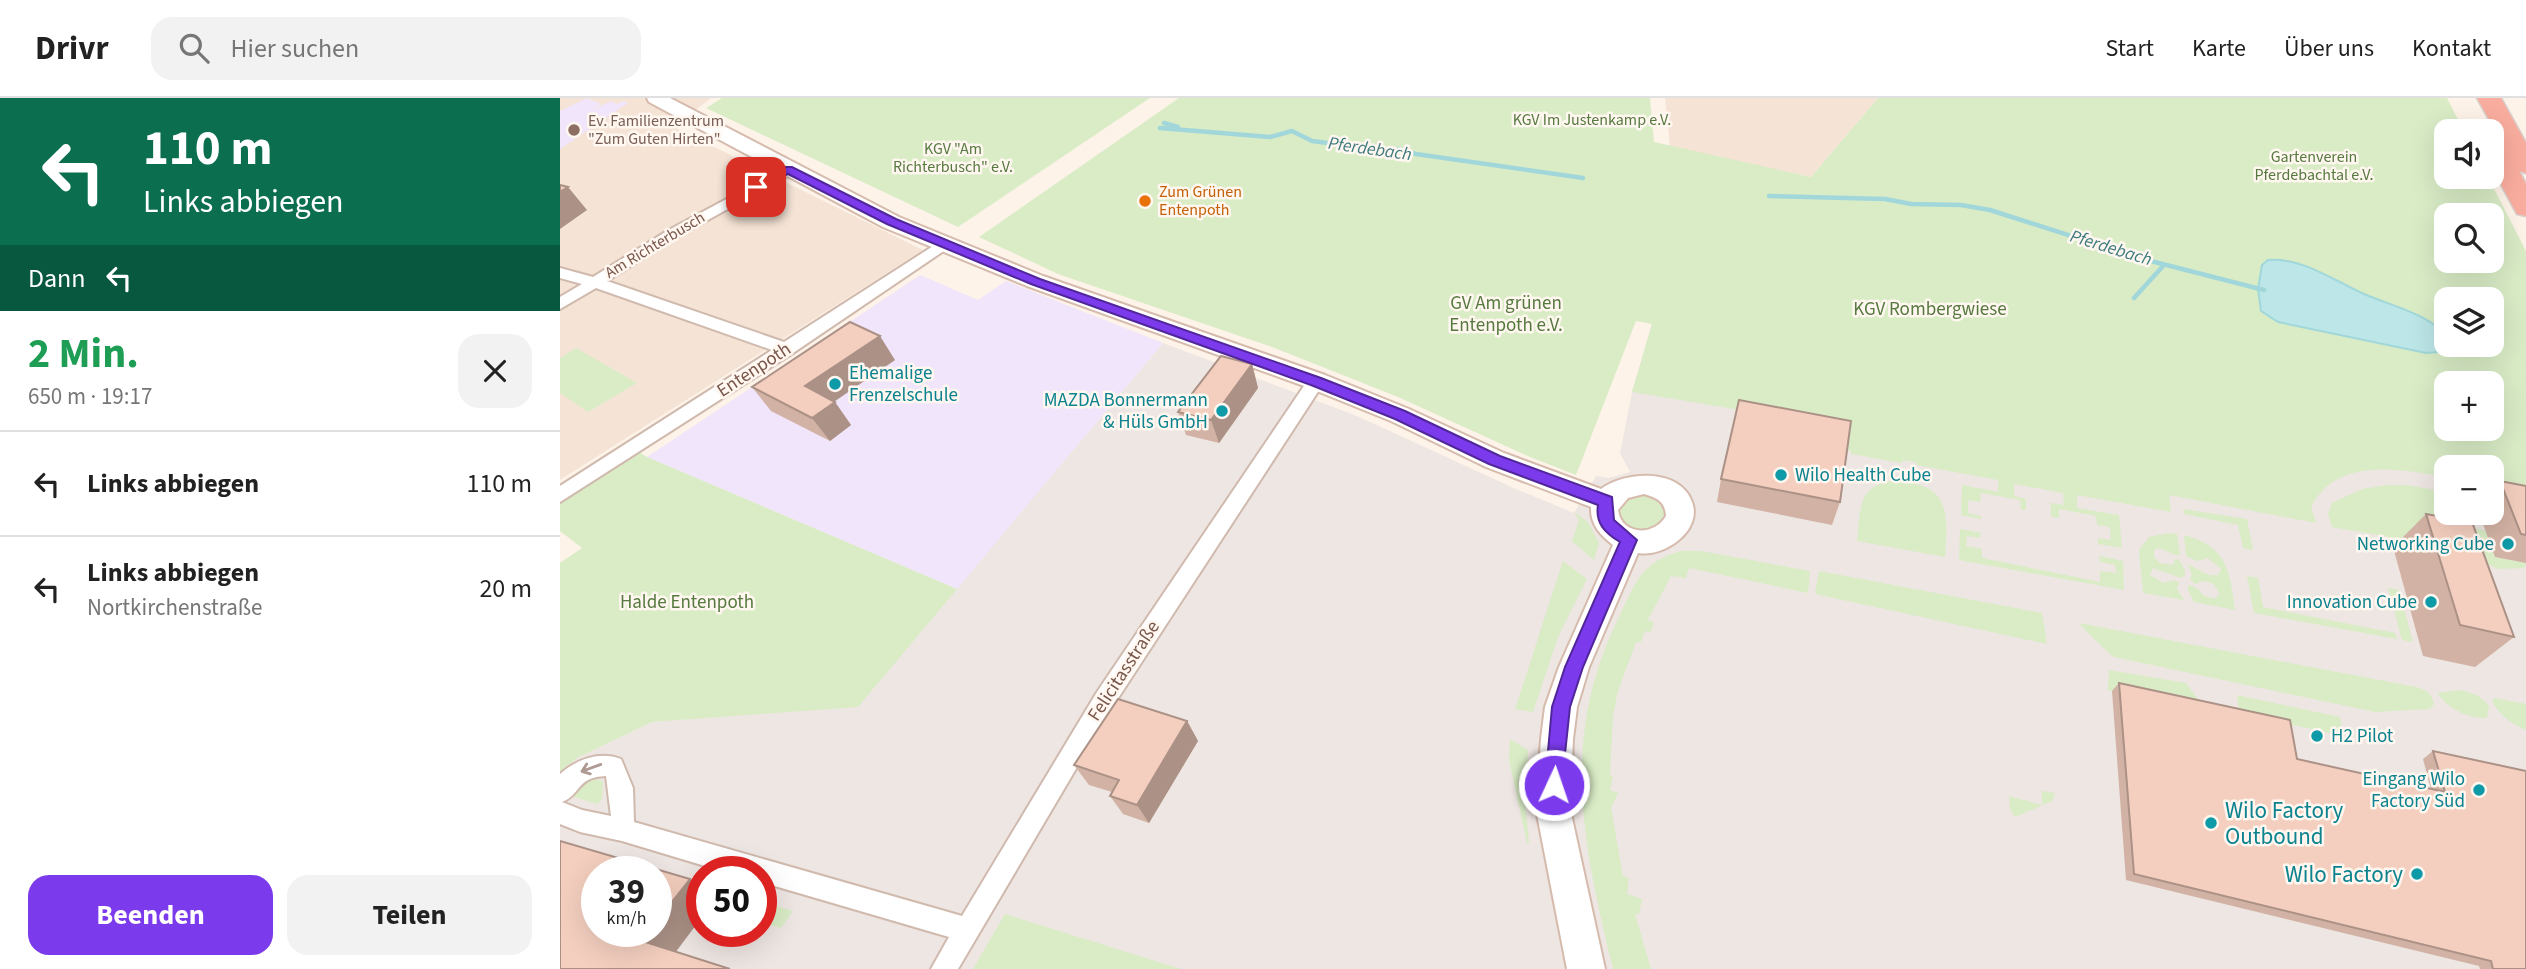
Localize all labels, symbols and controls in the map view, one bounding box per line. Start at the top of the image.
search box [151,17,641,80]
text: Drivr [35,25,109,72]
icon: search [175,29,213,67]
text: Hier suchen [231,30,359,67]
text: Start [2106,31,2154,66]
text: Karte [2192,31,2246,66]
text: Über uns [2284,31,2374,66]
text: Kontakt [2412,31,2491,66]
park label: KGV Im Justenkamp e.V. [1513,109,1671,131]
place label: Ev. Familienzentrum "Zum Guten Hirten" [588,110,724,150]
text: 110 m [143,114,272,184]
map controls [2434,119,2504,525]
button: sound [2434,119,2504,189]
marker: Ev. Familienzentrum "Zum Guten Hirten" [566,122,582,138]
icon: left [28,126,119,217]
water label: Pferdebach [1327,131,1413,167]
park label: KGV "Am Richterbusch" e.V. [893,138,1013,178]
park label: Gartenverein Pferdebachtal e.V. [2255,146,2373,186]
pin [726,157,786,217]
icon: arrive [737,168,775,206]
text: Links abbiegen [143,179,344,225]
place label: Zum Grünen Entenpoth [1159,181,1242,221]
marker: Zum Grünen Entenpoth [1137,193,1153,209]
button: search [2434,203,2504,273]
street label: Am Richterbusch [601,206,709,284]
water label: Pferdebach [2067,224,2155,272]
icon: left [100,259,138,297]
text: Dann [28,260,86,297]
button: layers [2434,287,2504,357]
park label: GV Am grünen Entenpoth e.V. [1449,290,1563,339]
park label: KGV Rombergwiese [1853,296,2007,323]
text: 2 Min. [28,324,139,384]
button: close [458,334,532,408]
street label: Entenpoth [712,336,796,404]
place label: Ehemalige Frenzelschule [849,360,958,409]
button: + [2434,371,2504,441]
marker: Ehemalige Frenzelschule [827,376,843,392]
text: 650 m · 19:17 [28,380,152,413]
place label: MAZDA Bonnermann & Hüls GmbH [1044,387,1208,436]
marker: MAZDA Bonnermann & Hüls GmbH [1214,403,1230,419]
button: − [2434,455,2504,525]
place label: Wilo Health Cube [1795,462,1931,489]
icon: left [28,465,66,503]
text: Links abbiegen [87,465,259,502]
text: 110 m [466,465,532,502]
marker: Wilo Health Cube [1773,467,1789,483]
place label: Networking Cube [2357,531,2494,558]
marker: Networking Cube [2500,536,2516,552]
text: Links abbiegen [87,554,259,591]
icon: left [28,570,66,608]
text: 20 m [479,570,532,607]
park label: Halde Entenpoth [620,589,754,616]
place label: Innovation Cube [2287,589,2417,616]
text: Nortkirchenstraße [87,591,263,624]
marker: Innovation Cube [2423,594,2439,610]
street label: Felicitasstraße [1081,615,1167,727]
place label: H2 Pilot [2331,723,2394,750]
marker: H2 Pilot [2309,728,2325,744]
position arrow [1517,748,1591,822]
one-way arrow [581,763,602,775]
place label: Eingang Wilo Factory Süd [2363,766,2465,815]
marker: Eingang Wilo Factory Süd [2471,782,2487,798]
place label: Wilo Factory Outbound [2225,794,2344,853]
marker: Wilo Factory Outbound [2203,815,2219,831]
speed limit sign: 50 [686,856,777,947]
place label: Wilo Factory [2285,858,2403,891]
marker: Wilo Factory [2409,866,2425,882]
text: 39 [608,867,645,917]
button: Beenden [28,875,273,955]
button: Teilen [287,875,532,955]
text: km/h [607,906,646,931]

